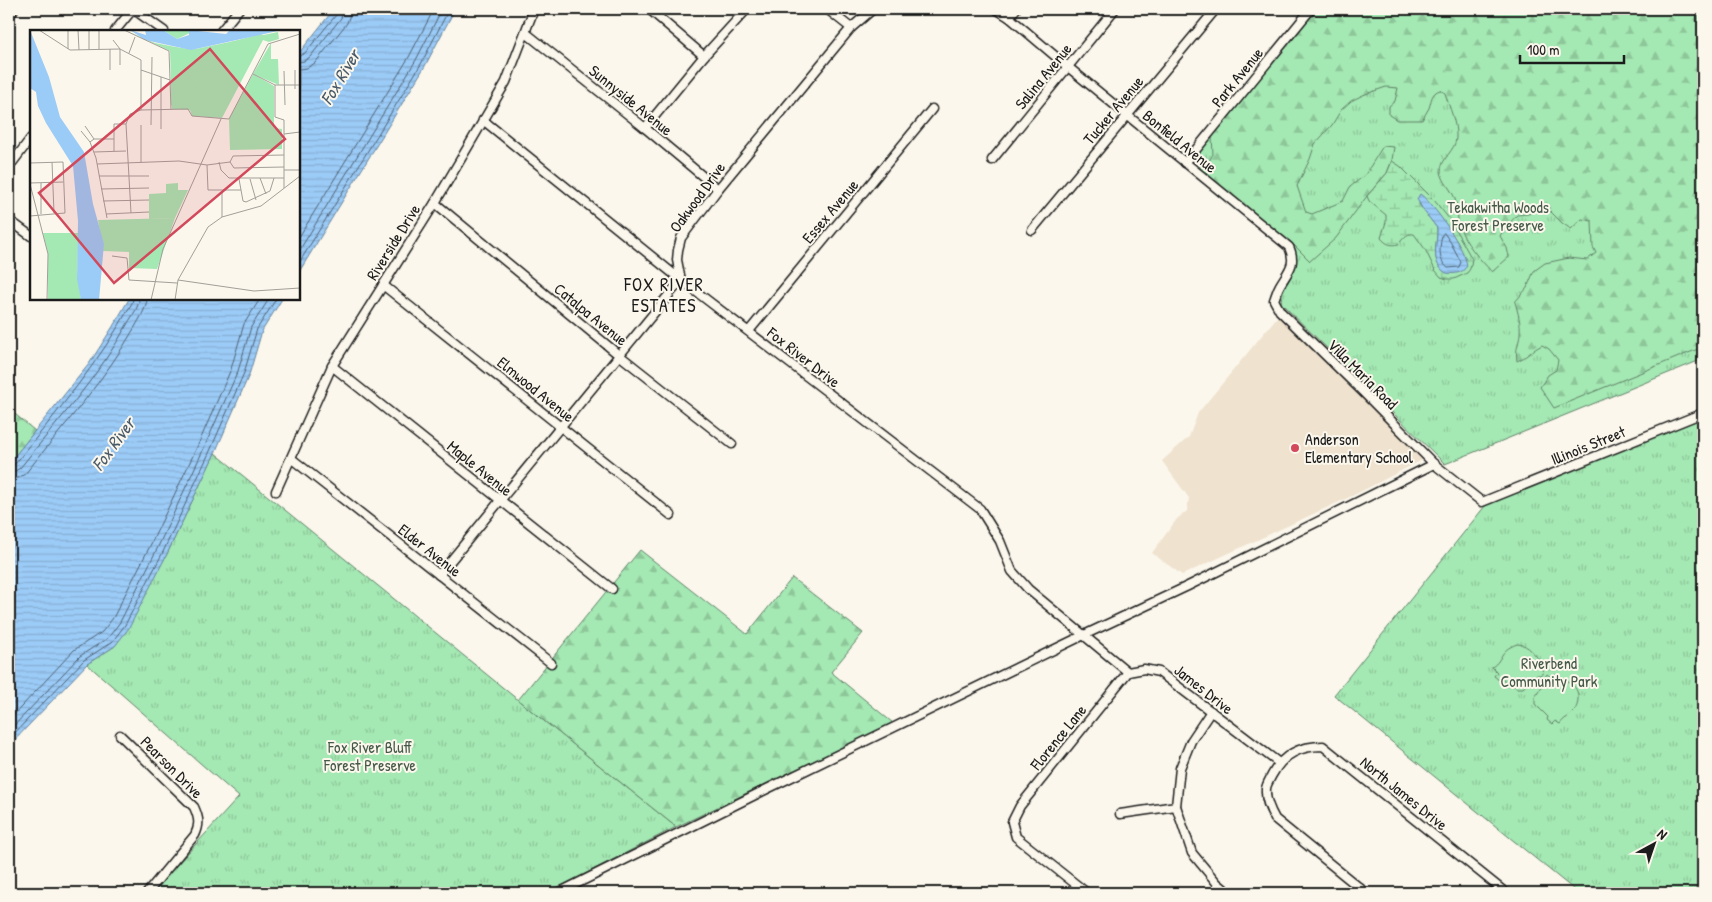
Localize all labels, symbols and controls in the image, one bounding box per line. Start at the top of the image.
inset map [30,30,300,300]
scale bar [1520,32,1623,64]
street label: Salina Avenue [1010,38,1077,114]
text: 100 m [1527,39,1560,60]
street label: Park Avenue [1206,42,1268,112]
water label: Fox River [314,43,367,109]
street label: Sunnyside Avenue [585,59,678,141]
street label: Tucker Avenue [1078,70,1149,149]
street label: Bonfield Avenue [1138,104,1222,178]
street label: Oakwood Drive [664,157,730,237]
street label: Essex Avenue [797,174,864,248]
park label: Tekakwitha Woods Forest Preserve [1447,196,1549,236]
street label: Riverside Drive [361,199,425,284]
district label: FOX RIVER ESTATES [623,272,704,318]
street label: Catalpa Avenue [550,278,633,351]
street label: Fox River Drive [762,321,845,393]
street label: Villa Maria Road [1323,334,1403,414]
street label: Elmwood Avenue [493,351,580,427]
water label: Fox River [85,411,142,476]
street label: Illinois Street [1547,420,1629,470]
place label: Anderson Elementary School [1305,428,1414,468]
street label: Maple Avenue [443,435,518,501]
marker: Anderson Elementary School [1289,442,1301,454]
street label: Elder Avenue [394,518,467,582]
park label: Riverbend Community Park [1501,652,1598,692]
street label: James Drive [1170,659,1239,719]
street label: Florence Lane [1024,699,1092,775]
street label: Pearson Drive [136,731,209,804]
park label: Fox River Bluff Forest Preserve [323,736,417,776]
street label: North James Drive [1356,751,1453,835]
north arrow [1630,820,1680,870]
text: N [1654,824,1672,844]

